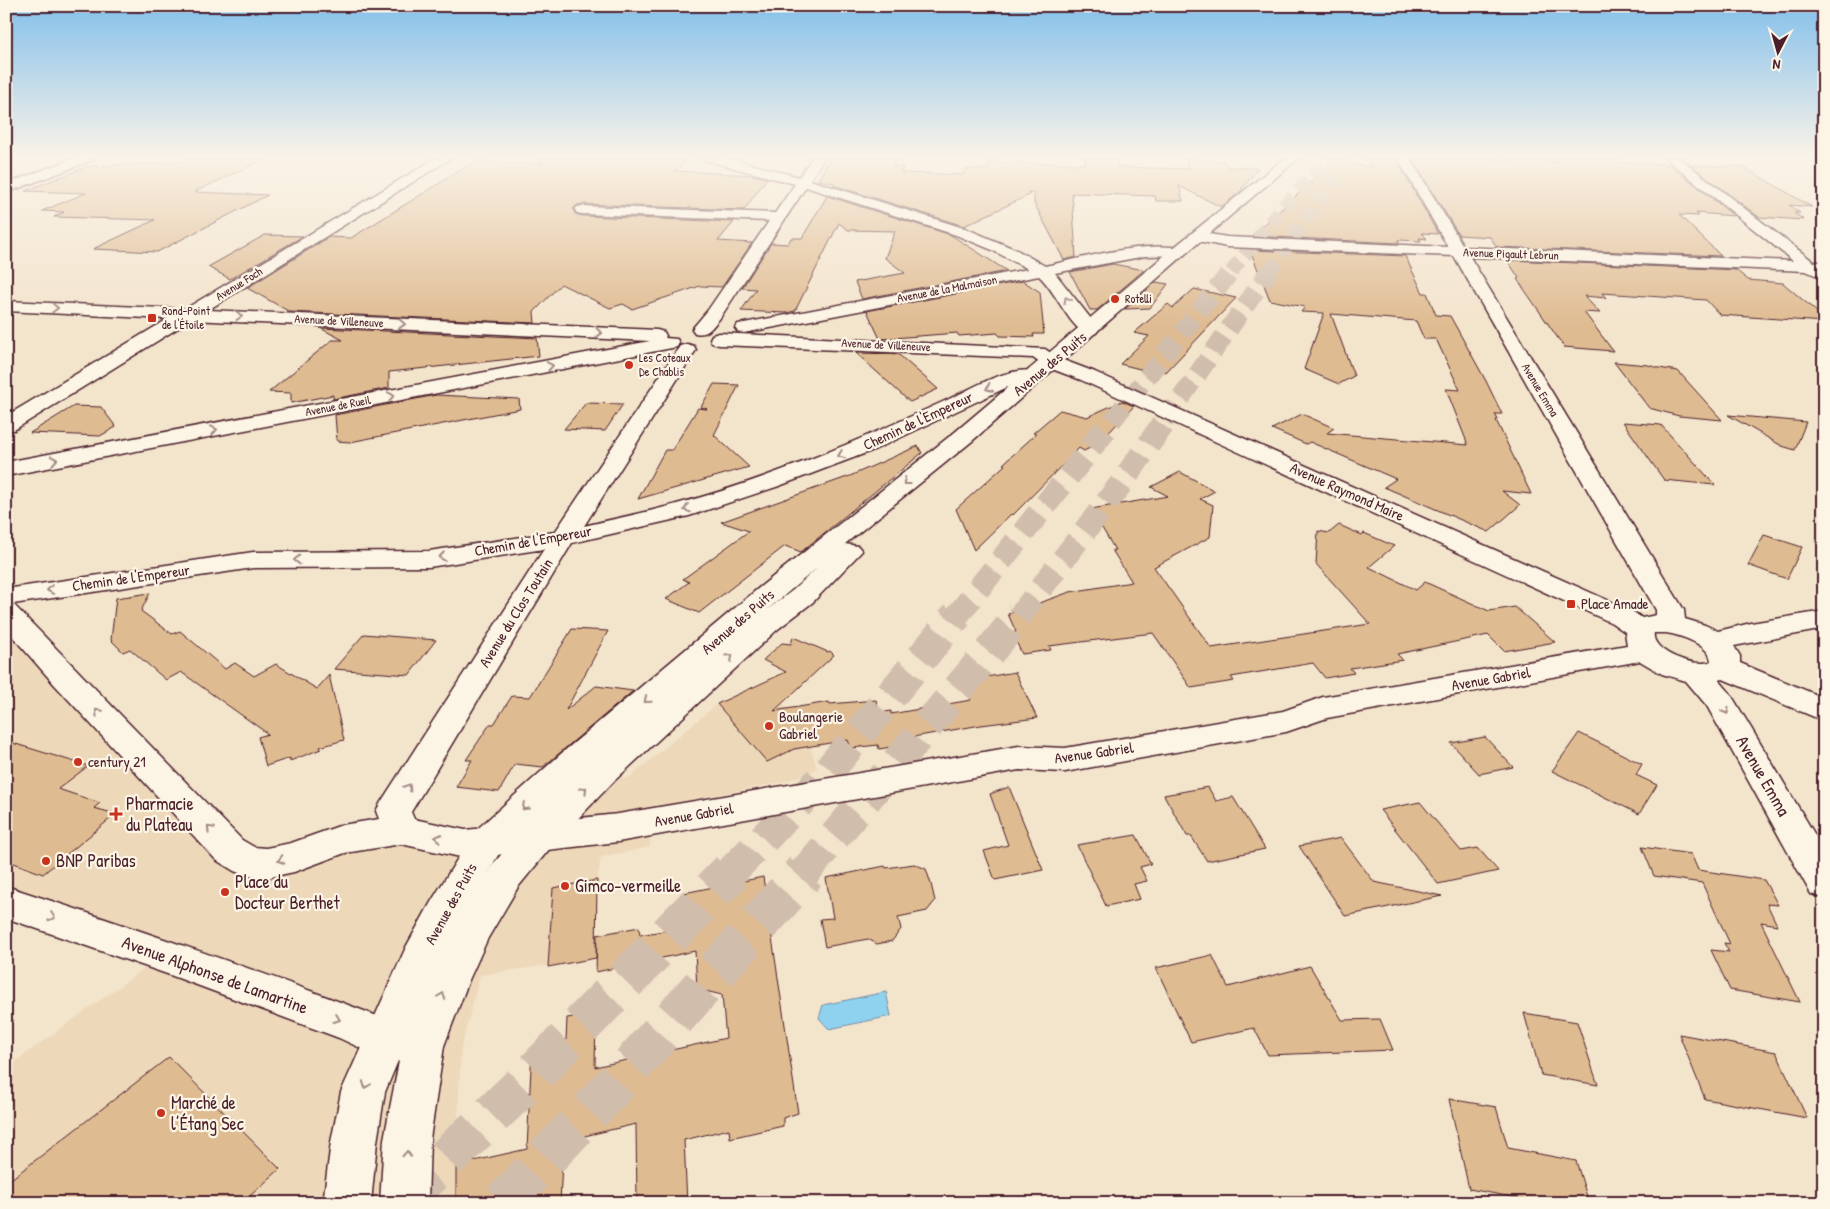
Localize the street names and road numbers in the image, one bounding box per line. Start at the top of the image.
street label: Avenue Pigault Lebrun [1463,243,1559,264]
street label: Avenue Foch [212,263,265,305]
street label: Avenue de la Malmaison [895,270,998,307]
street label: Avenue de Villeneuve [294,310,384,331]
street label: Avenue des Puits [1008,326,1091,401]
street label: Avenue de Villeneuve [841,334,931,355]
street label: Avenue Emma [1518,360,1563,420]
street label: Chemin de l'Empereur [860,386,976,455]
street label: Avenue de Rueil [304,391,373,420]
street label: Avenue Raymond Maire [1287,457,1408,526]
street label: Chemin de l'Empereur [473,520,593,561]
street label: Avenue du Clos Toutain [474,554,558,671]
street label: Chemin de l'Empereur [71,559,191,596]
street label: Avenue des Puits [697,584,779,659]
street label: Avenue Gabriel [1450,661,1532,696]
street label: Avenue Emma [1730,731,1797,821]
street label: Avenue Gabriel [1053,737,1135,768]
street label: Avenue Gabriel [653,797,735,832]
street label: Avenue des Puits [420,859,482,948]
street label: Avenue Alphonse de Lamartine [119,929,312,1020]

